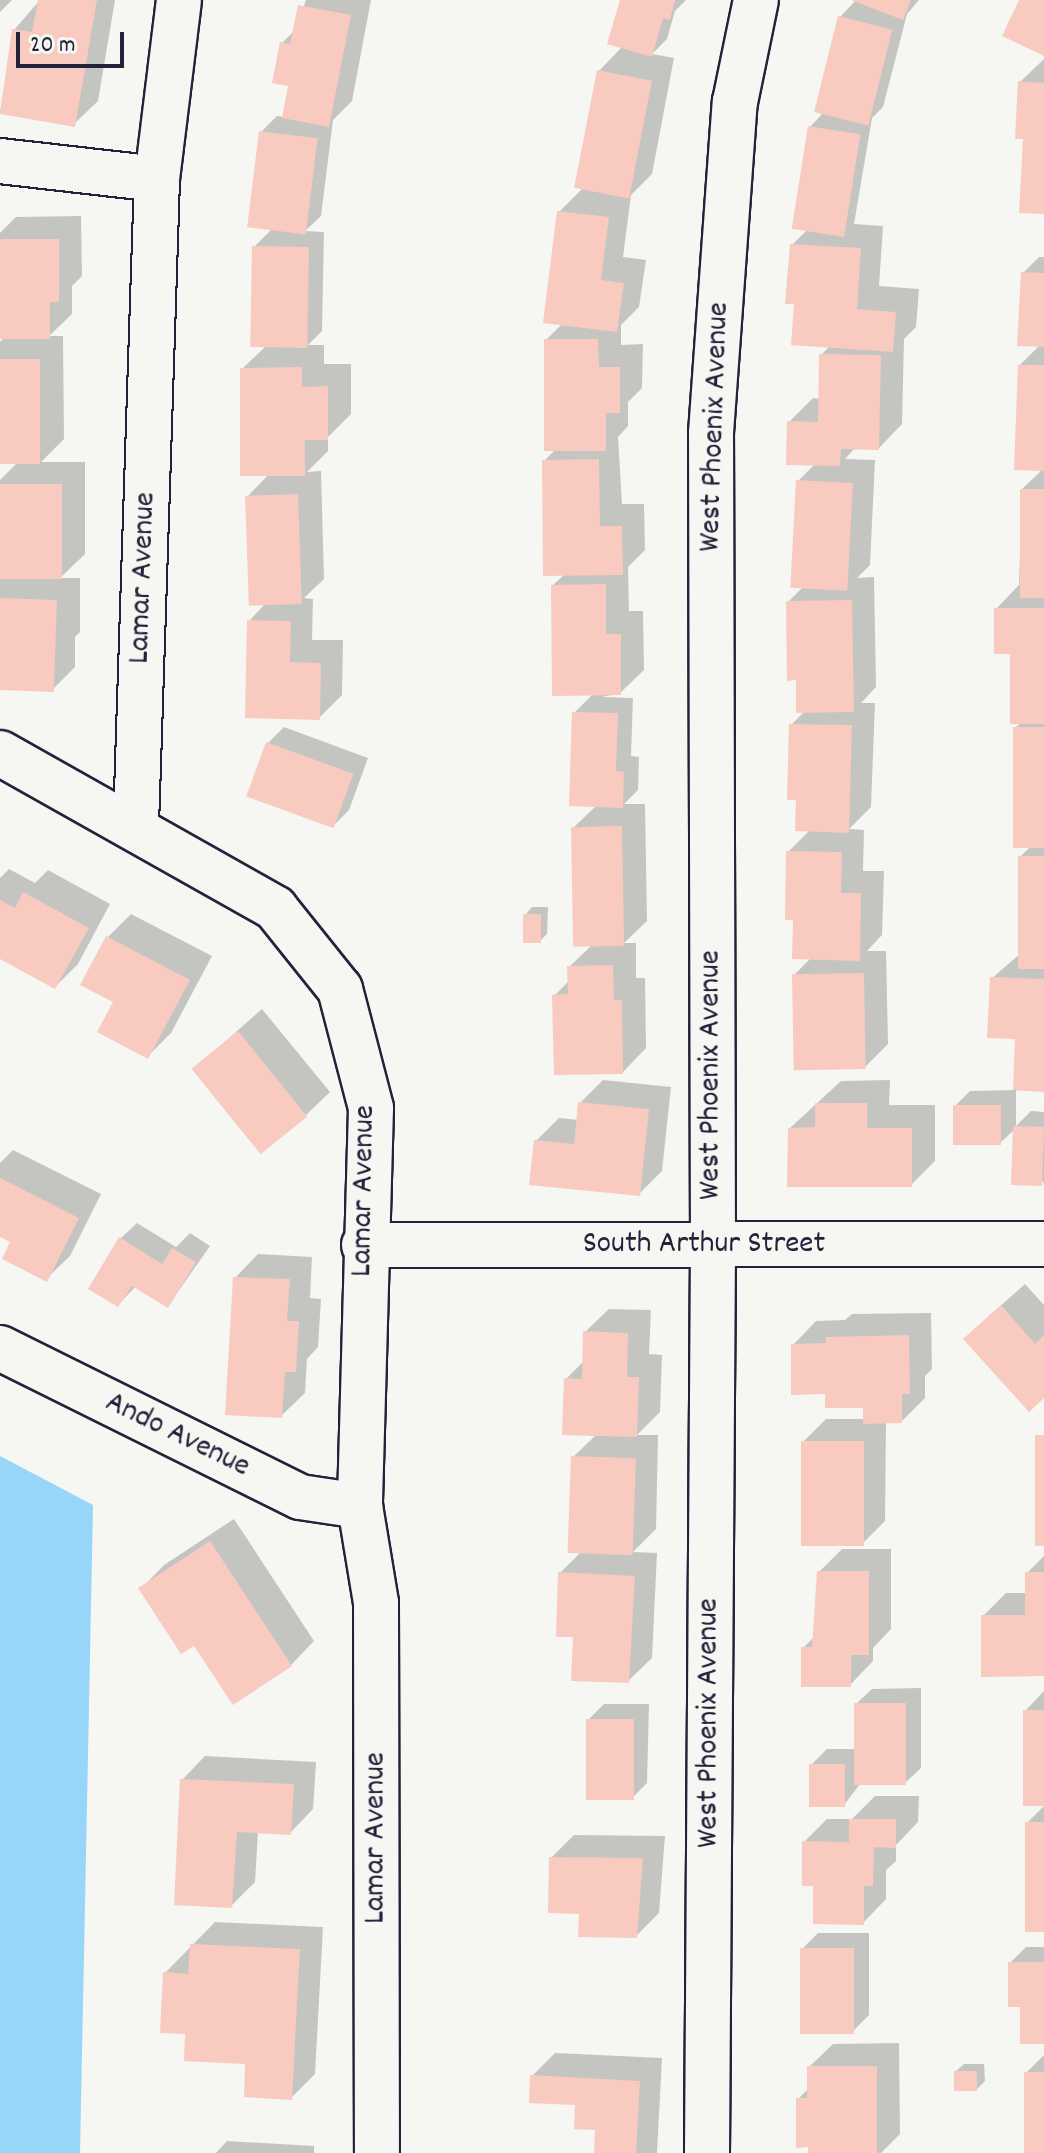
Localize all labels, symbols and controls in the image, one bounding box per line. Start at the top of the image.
scale bar [20,16,128,66]
text: 20 m [30,29,76,63]
street label: West Phoenix Avenue [692,301,740,553]
street label: Lamar Avenue [122,491,166,665]
street label: West Phoenix Avenue [693,950,731,1200]
street label: Lamar Avenue [344,1105,386,1277]
street label: South Arthur Street [583,1226,825,1264]
street label: Ando Avenue [98,1384,256,1488]
street label: West Phoenix Avenue [691,1598,729,1848]
street label: Lamar Avenue [358,1752,396,1924]

